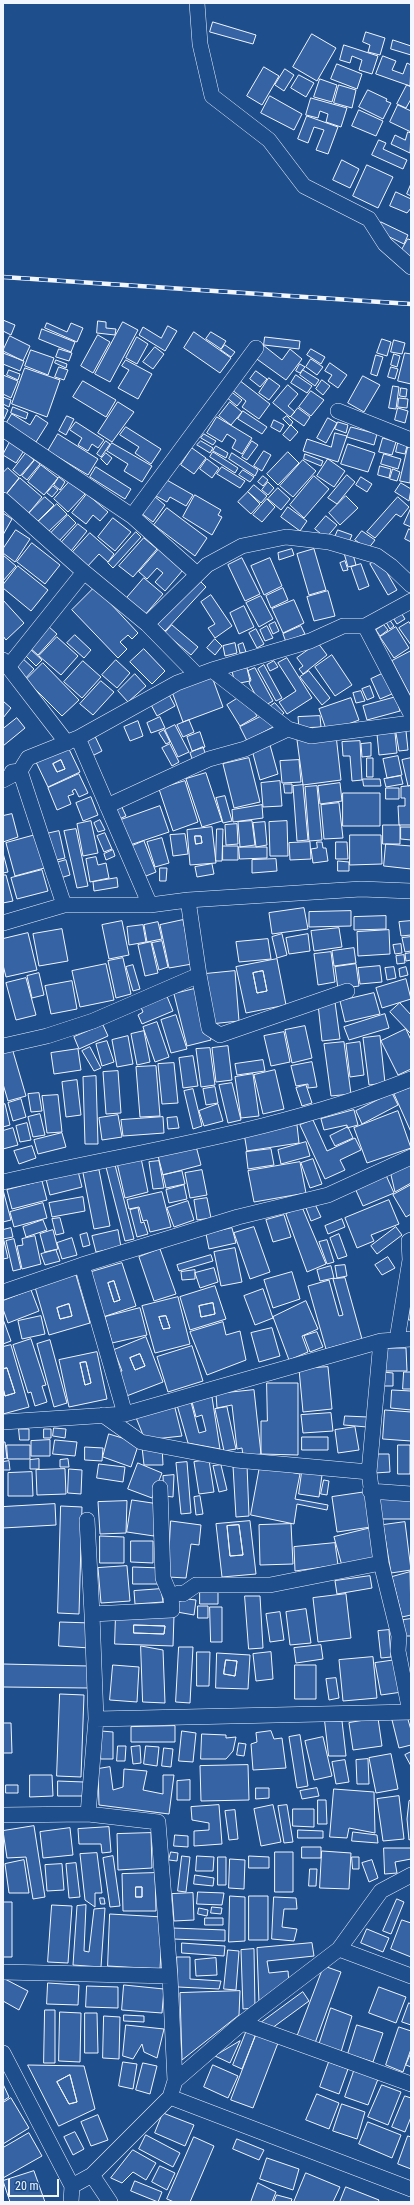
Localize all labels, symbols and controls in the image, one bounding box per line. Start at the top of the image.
scale bar [10,2171,61,2197]
text: 20 m [15,2179,39,2193]

